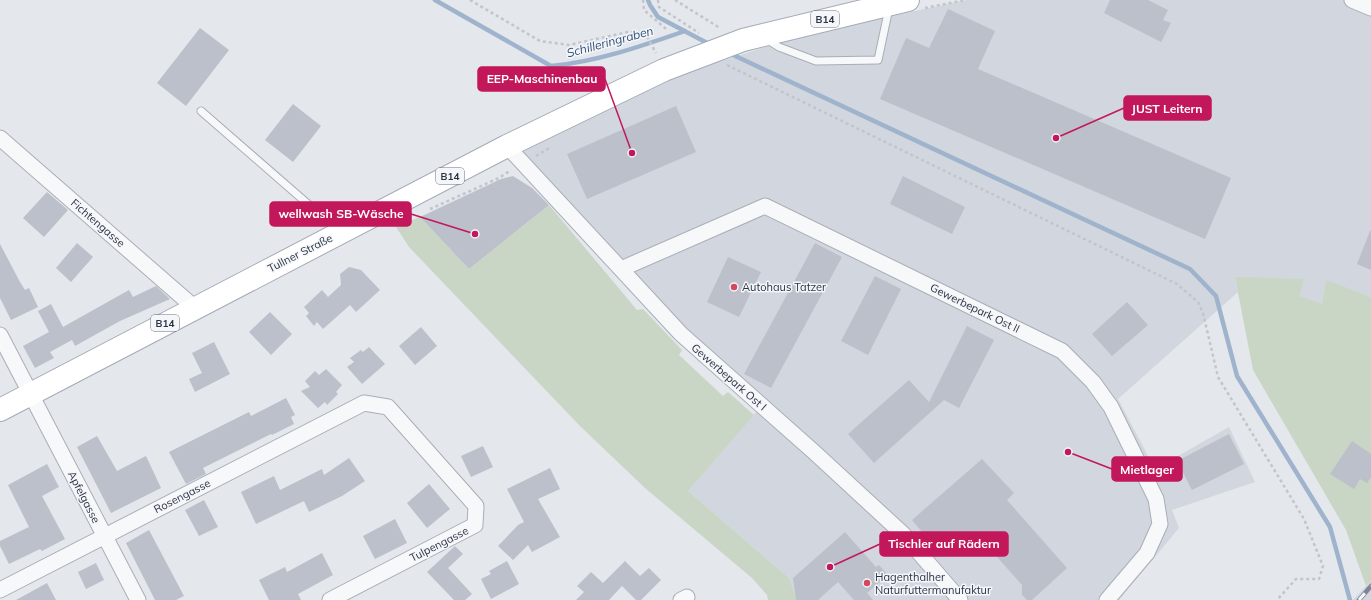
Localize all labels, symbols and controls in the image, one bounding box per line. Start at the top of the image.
road number: B14 [811,11,839,27]
water label: Schilleringraben [565,23,655,60]
callout: EEP-Maschinenbau [478,67,605,91]
text: EEP-Maschinenbau [487,71,597,86]
callout: JUST Leitern [1124,96,1211,120]
text: JUST Leitern [1132,101,1202,116]
road number: B14 [436,168,464,184]
street label: Fichtengasse [68,196,128,250]
callout: wellwash SB-Wäsche [270,202,411,226]
text: wellwash SB-Wäsche [278,206,404,221]
street label: Tullner Straße [265,231,335,275]
place label: Autohaus Tatzer [742,280,826,294]
street label: Gewerbepark Ost II [928,280,1022,336]
marker: Autohaus Tatzer [729,282,739,292]
road number: B14 [151,315,179,331]
street label: Gewerbepark Ost I [688,340,770,414]
callout: Mietlager [1112,457,1182,481]
text: Mietlager [1120,462,1174,477]
street label: Apfelgasse [65,468,103,526]
street label: Rosengasse [151,476,213,516]
street label: Tulpengasse [407,523,471,565]
callout: Tischler auf Rädern [880,532,1008,556]
text: Tischler auf Rädern [888,536,1000,551]
place label: Hagenthalher Naturfuttermanufaktur [875,570,991,597]
marker: Hagenthalher Naturfuttermanufaktur [862,578,872,588]

